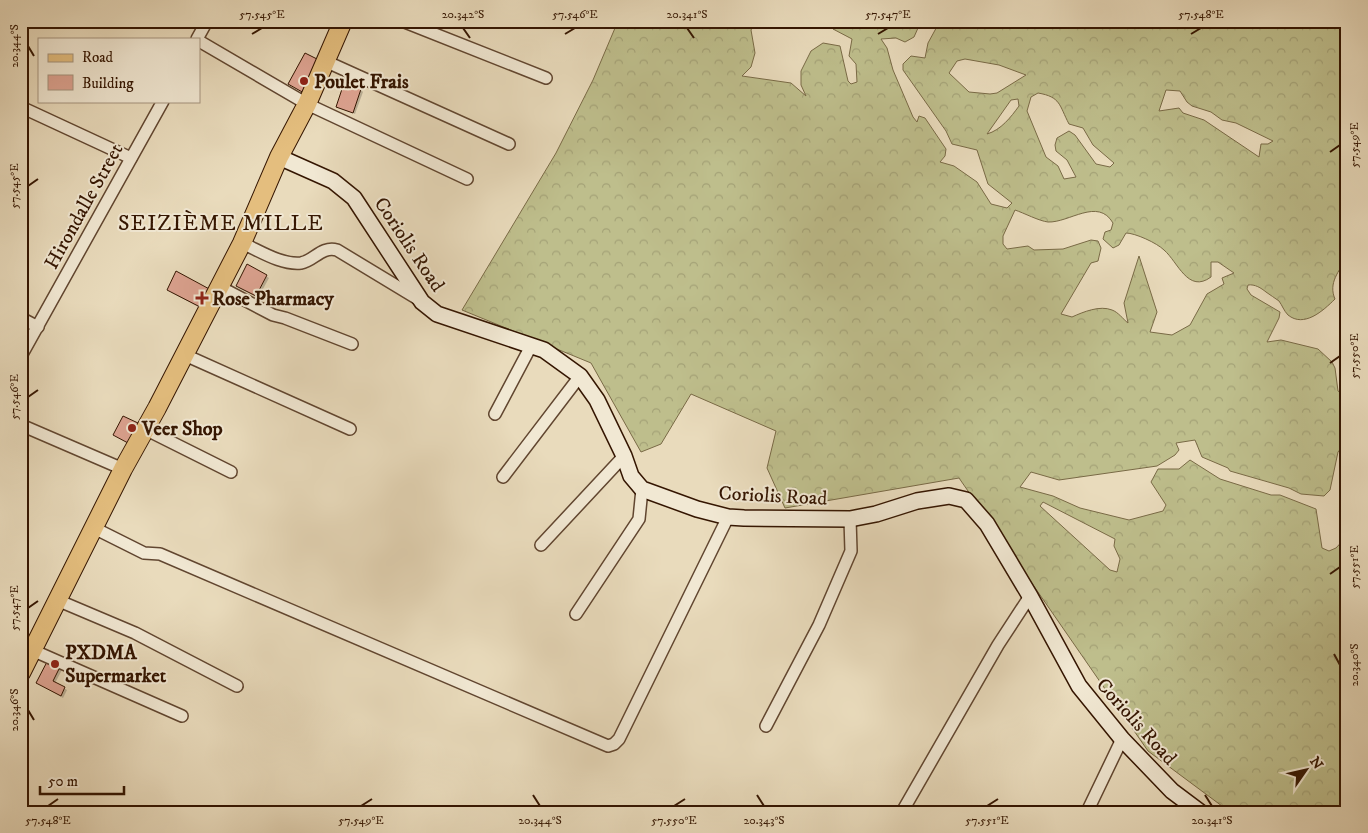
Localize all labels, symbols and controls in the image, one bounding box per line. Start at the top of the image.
text: 57.545°E [239,7,285,22]
text: 20.342°S [442,7,484,22]
text: 57.546°E [552,7,598,22]
text: 20.341°S [666,7,708,22]
text: 57.547°E [865,7,911,22]
text: 57.548°E [1178,7,1224,22]
text: 20.344°S [7,24,22,68]
legend [38,38,200,102]
text: Road [82,48,114,67]
place label: Poulet Frais [314,70,409,95]
text: Building [82,74,134,93]
marker: Poulet Frais [298,75,310,87]
text: 57.549°E [1347,122,1362,168]
street label: Hirondalle Street [39,140,129,274]
text: 57.545°E [7,163,22,209]
street label: Coriolis Road [368,193,450,297]
district label: SEIZIÈME MILLE [118,210,324,237]
place label: Rose Pharmacy [212,287,334,312]
marker: Rose Pharmacy [196,292,208,304]
text: 57.550°E [1347,333,1362,379]
text: 57.546°E [7,374,22,420]
place label: Veer Shop [141,417,223,442]
marker: Veer Shop [126,422,138,434]
street label: Coriolis Road [718,481,828,512]
text: 57.551°E [1347,545,1362,589]
text: 57.547°E [7,585,22,631]
place label: PXDMA Supermarket [65,641,167,689]
text: 20.340°S [1347,643,1362,687]
marker: PXDMA Supermarket [49,658,61,670]
street label: Coriolis Road [1090,673,1182,771]
text: 20.346°S [7,689,22,731]
north arrow [1280,746,1330,796]
text: N [1305,753,1327,774]
scale bar [40,763,124,795]
text: 50 m [48,772,78,791]
text: 57.548°E [25,813,71,828]
text: 57.549°E [338,813,384,828]
text: 20.344°S [518,813,562,828]
text: 57.550°E [651,813,697,828]
text: 20.343°S [743,813,785,828]
text: 57.551°E [965,813,1009,828]
text: 20.341°S [1191,813,1233,828]

